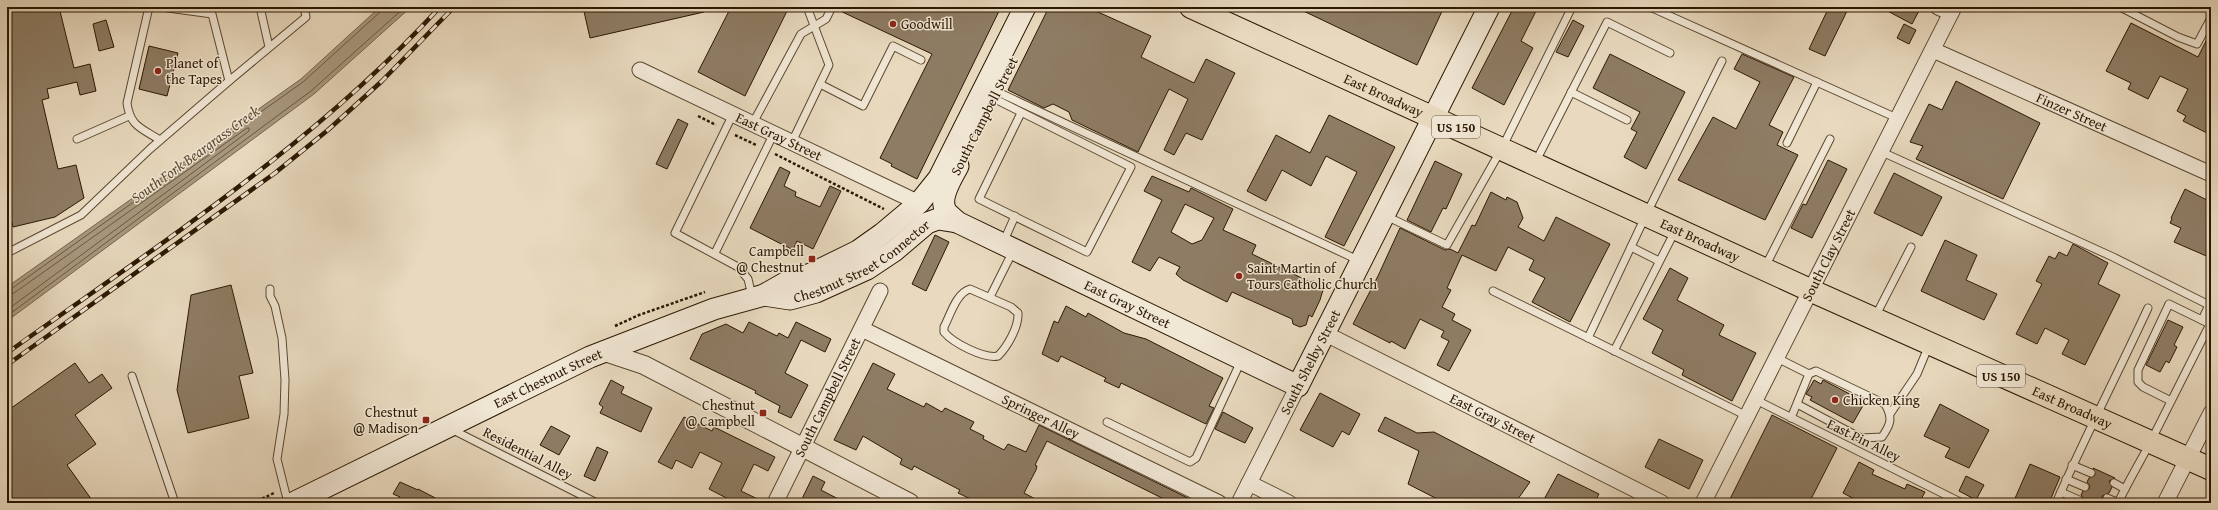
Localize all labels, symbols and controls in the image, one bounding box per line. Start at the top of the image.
place label: Goodwill [901,14,953,34]
marker: Goodwill [888,19,898,29]
place label: Planet of the Tapes [166,53,222,89]
street label: South Campbell Street [945,53,1023,179]
marker: Planet of the Tapes [153,66,163,76]
street label: East Broadway [1341,68,1427,122]
street label: Finzer Street [2033,87,2111,136]
water label: South Fork Beargrass Creek [126,100,264,208]
street label: East Gray Street [733,107,826,165]
road number: US 150 [1432,116,1480,138]
street label: South Clay Street [1797,205,1860,305]
street label: East Broadway [1657,213,1743,267]
street label: Chestnut Street Connector [791,215,934,308]
place label: Campbell @ Chestnut [736,241,804,277]
marker: Campbell @ Chestnut [807,254,817,264]
place label: Saint Martin of Tours Catholic Church [1247,258,1377,294]
marker: Saint Martin of Tours Catholic Church [1234,271,1244,281]
street label: East Gray Street [1081,275,1174,333]
street label: South Shelby Street [1275,306,1345,418]
street label: South Campbell Street [789,334,865,460]
street label: East Chestnut Street [490,343,605,413]
road number: US 150 [1977,365,2025,387]
street label: East Broadway [2029,381,2116,434]
street label: East Gray Street [1447,388,1539,448]
street label: Springer Alley [999,389,1083,444]
place label: Chicken King [1843,390,1920,410]
place label: Chestnut @ Campbell [685,395,755,431]
marker: Chicken King [1830,395,1840,405]
place label: Chestnut @ Madison [353,402,418,438]
marker: Chestnut @ Campbell [758,408,768,418]
street label: East Pin Alley [1824,414,1904,466]
marker: Chestnut @ Madison [421,415,431,425]
street label: Residential Alley [480,422,576,484]

